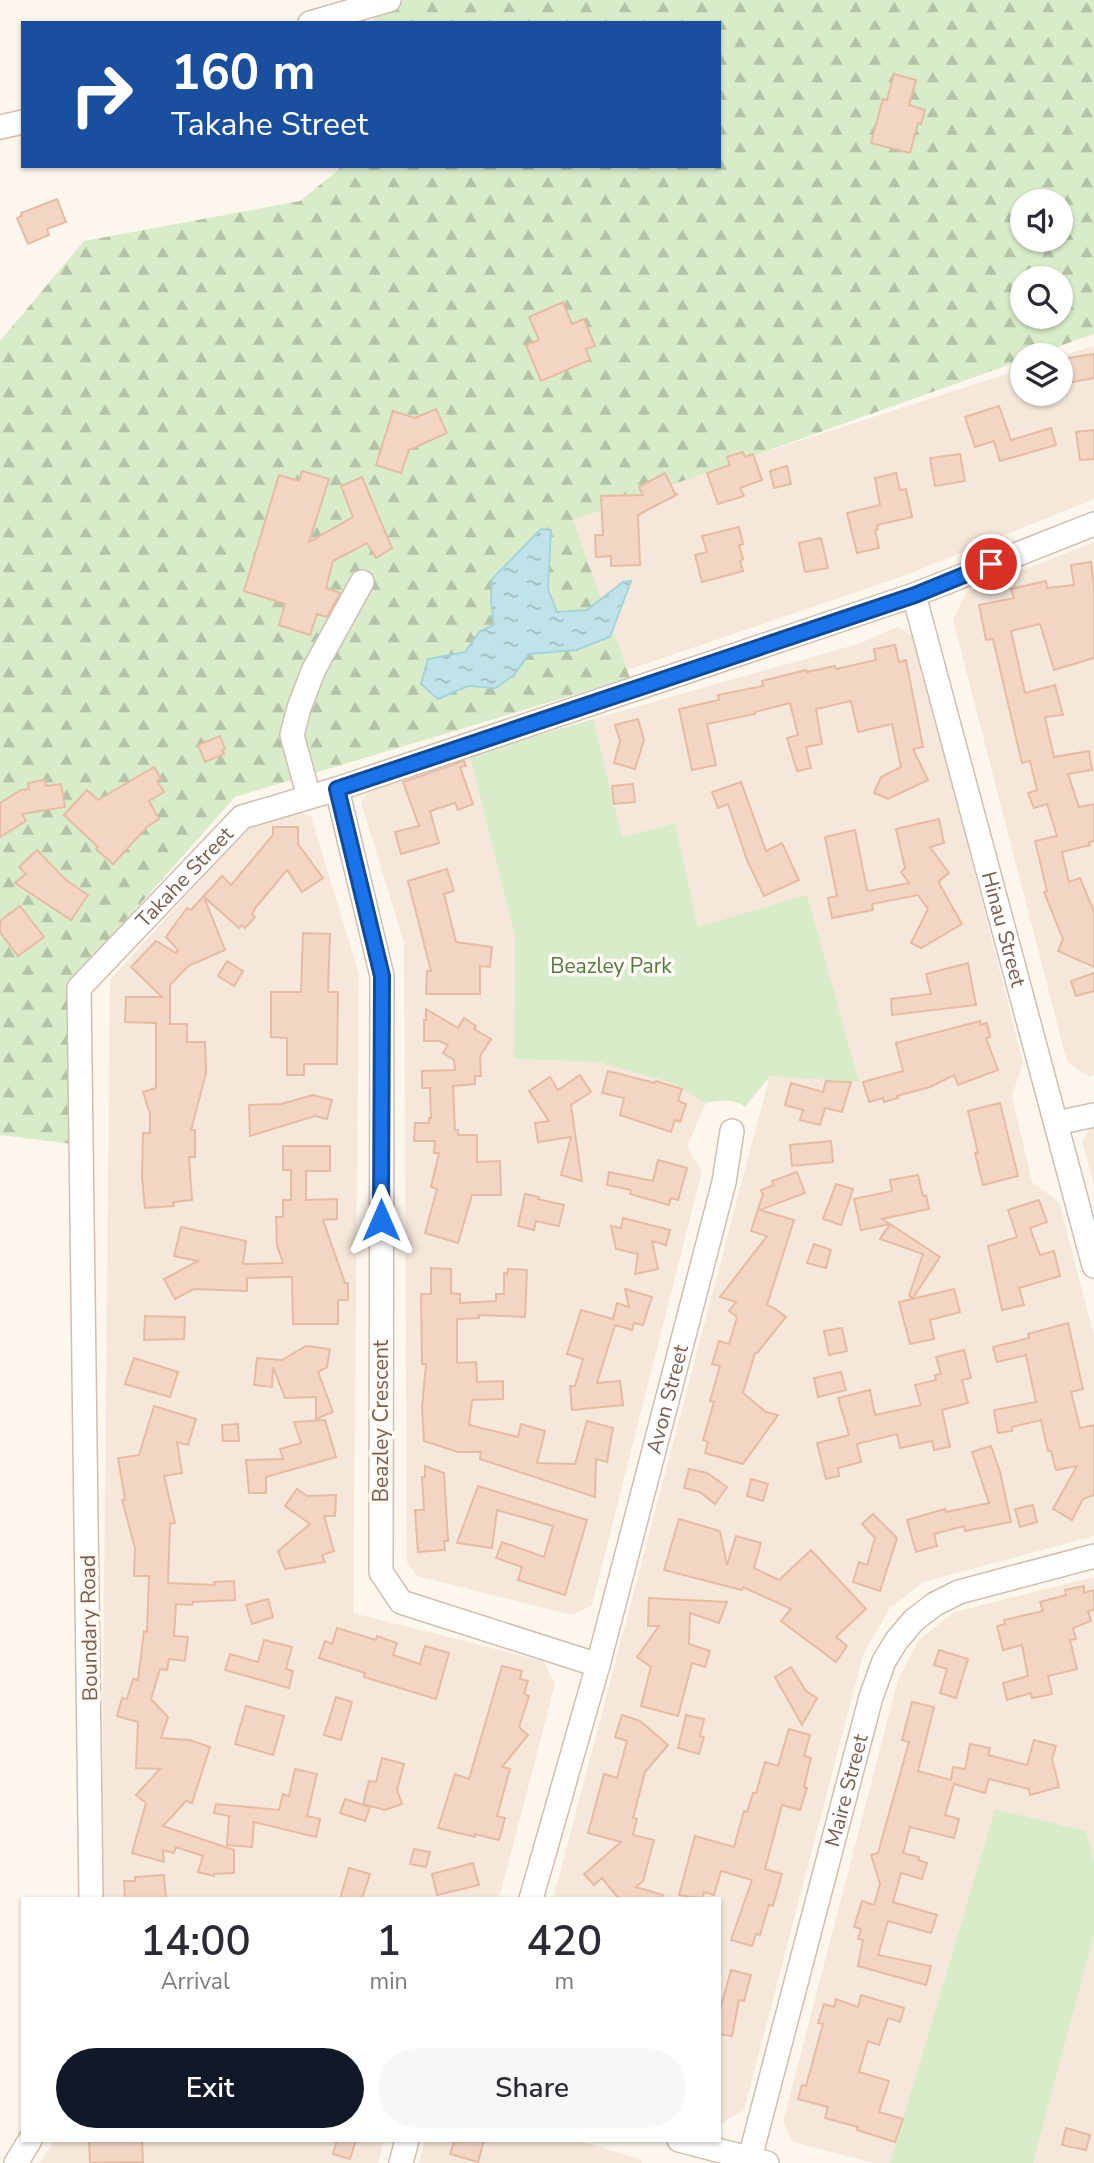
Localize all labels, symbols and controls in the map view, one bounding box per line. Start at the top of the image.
text: 160 m [171,39,315,106]
icon: right [56,49,147,140]
text: Takahe Street [171,103,368,146]
map controls [1010,189,1073,406]
button: sound [1010,189,1073,252]
button: search [1010,266,1073,329]
button: layers [1010,343,1073,406]
pin [961,534,1021,594]
icon: arrive [972,545,1010,583]
street label: Takahe Street [130,820,240,934]
street label: Hinau Street [975,868,1033,991]
park label: Beazley Park [550,952,672,980]
position arrow [344,1183,418,1257]
street label: Beazley Crescent [367,1339,395,1502]
street label: Avon Street [640,1341,695,1457]
street label: Boundary Road [74,1555,104,1701]
street label: Maire Street [818,1731,875,1850]
text: 14:00 [140,1913,251,1970]
text: 1 [376,1913,401,1970]
text: 420 [526,1913,602,1970]
text: Arrival [161,1966,230,1997]
text: min [370,1966,408,1997]
text: m [554,1966,574,1997]
button: Exit [56,2048,364,2128]
button: Share [378,2048,686,2128]

